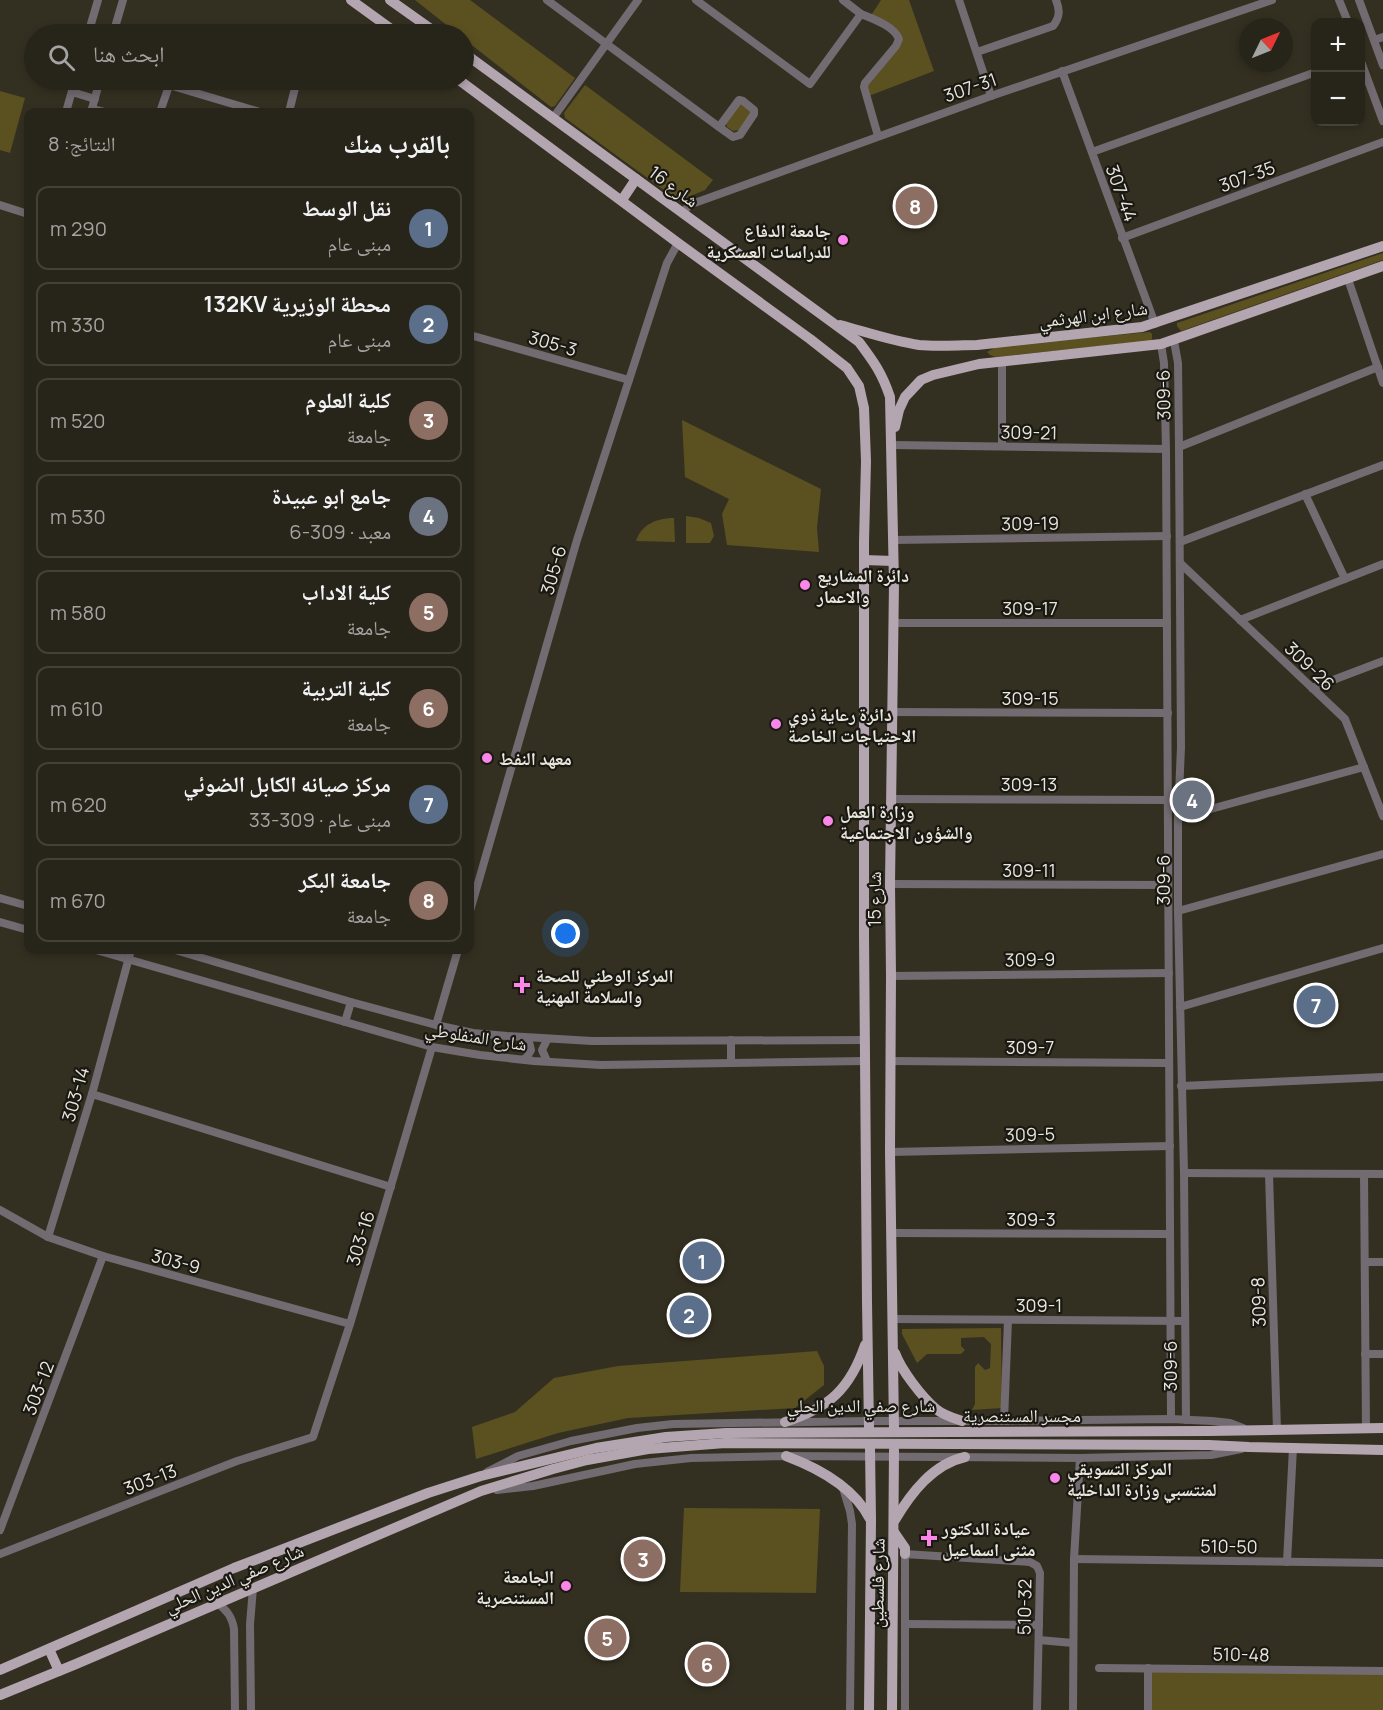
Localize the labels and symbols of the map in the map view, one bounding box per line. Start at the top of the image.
north arrow [1239,18,1293,72]
street label: 307-31 [940,67,1000,107]
street label: 307-35 [1216,155,1278,197]
street label: شارع 16 [644,160,704,212]
street label: 307-44 [1101,161,1143,225]
pin: 8 [896,184,934,228]
place label: جامعة الدفاع للدراسات العسكرية [706,218,831,263]
marker: جامعة الدفاع للدراسات العسكرية [836,233,850,247]
street label: شارع ابن الهرثمي [1037,295,1149,336]
street label: 305-3 [526,325,580,361]
street label: 309-6 [1151,369,1175,421]
street label: 309-21 [1000,420,1058,444]
street label: 309-19 [1001,510,1059,536]
street label: 305-6 [535,543,571,597]
place label: دائرة المشاريع والاعمار [816,563,909,608]
marker: دائرة المشاريع والاعمار [798,578,812,592]
street label: 309-17 [1002,596,1058,620]
street label: 309-26 [1280,636,1340,696]
street label: 309-15 [1001,686,1059,710]
place label: دائرة رعاية ذوي الاحتياجات الخاصة [788,702,916,747]
marker: دائرة رعاية ذوي الاحتياجات الخاصة [769,717,783,731]
place label: معهد النفط [499,746,572,770]
marker: معهد النفط [480,751,494,765]
street label: 309-13 [1001,772,1057,796]
pin: 4 [1172,778,1212,822]
place label: وزارة العمل والشؤون الاجتماعية [840,799,973,844]
marker: وزارة العمل والشؤون الاجتماعية [821,814,835,828]
street label: 309-6 [1151,855,1175,905]
street label: 309-11 [1002,858,1056,882]
street label: شارع 15 [862,871,886,927]
your location [551,919,580,948]
street label: 309-9 [1004,947,1056,971]
place label: المركز الوطني للصحة والسلامة المهنية [536,963,674,1008]
marker: المركز الوطني للصحة والسلامة المهنية [513,976,531,994]
pin: 7 [1296,982,1336,1028]
street label: شارع المنفلوطي [423,1016,529,1059]
street label: 309-7 [1006,1035,1054,1059]
street label: 303-14 [56,1064,94,1124]
street label: 309-5 [1005,1122,1055,1146]
street label: 303-16 [340,1207,380,1269]
street label: 309-3 [1006,1207,1056,1231]
pin: 1 [682,1238,722,1284]
street label: 303-9 [149,1243,203,1279]
street label: 309-8 [1245,1277,1271,1327]
pin: 2 [670,1292,708,1338]
street label: 309-1 [1016,1293,1062,1317]
street label: 309-6 [1158,1341,1182,1391]
street label: 303-12 [17,1358,59,1418]
street label: شارع صفي الدين الحلي [787,1393,935,1421]
street label: مجسر المستنصرية [963,1403,1081,1427]
place label: المركز التسويقي لمنتسبي وزارة الداخلية [1067,1456,1217,1504]
street label: 303-13 [120,1458,180,1500]
marker: المركز التسويقي لمنتسبي وزارة الداخلية [1048,1471,1062,1485]
place label: عيادة الدكتور مثنى اسماعيل [941,1516,1036,1561]
marker: عيادة الدكتور مثنى اسماعيل [920,1529,938,1547]
street label: 510-50 [1200,1534,1258,1558]
pin: 3 [624,1536,662,1582]
street label: شارع صفي الدين الحلي [161,1538,309,1621]
street label: شارع فلسطين [864,1538,890,1628]
place label: الجامعة المستنصرية [476,1564,554,1609]
marker: الجامعة المستنصرية [559,1579,573,1593]
street label: 510-32 [1012,1579,1036,1635]
pin: 5 [588,1616,626,1660]
pin: 6 [688,1642,726,1686]
street label: 510-48 [1212,1642,1270,1666]

